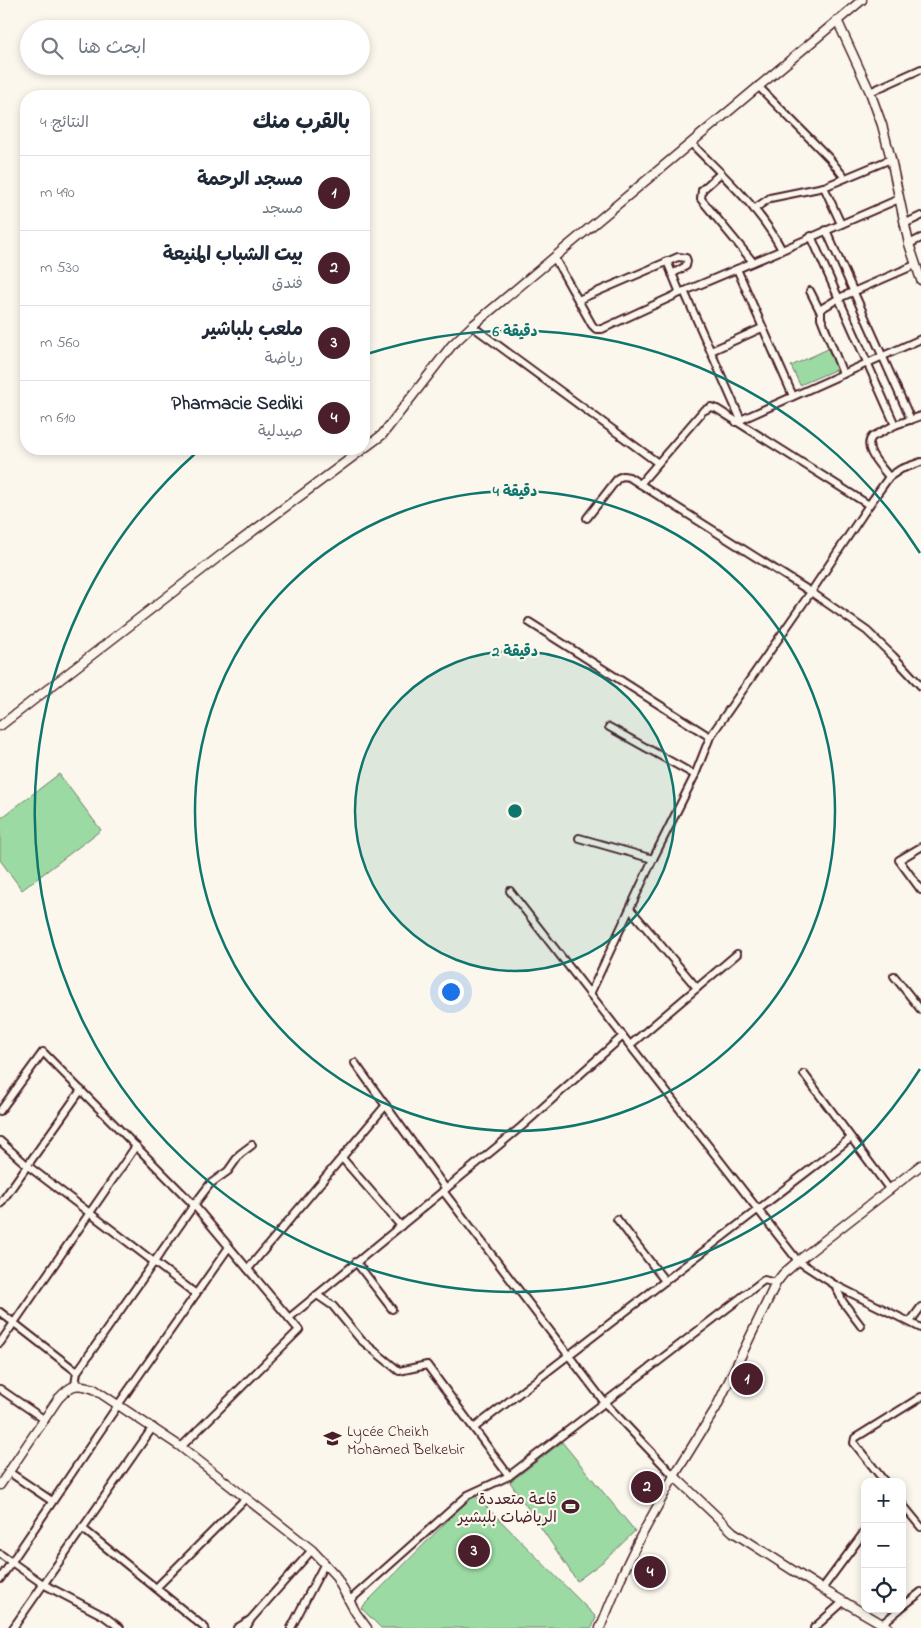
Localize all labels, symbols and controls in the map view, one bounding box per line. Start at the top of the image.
search box [20,20,370,75]
icon: search [38,34,66,62]
text: ابحث هنا [78,35,146,62]
text: بالقرب منك [253,108,350,138]
text: النتائج: 4 [40,111,89,135]
text: مسجد الرحمة [197,167,303,194]
text: 490 m [40,181,75,205]
text: 1 [331,181,337,205]
text: مسجد [262,197,303,221]
text: بيت الشباب المنيعة [163,242,303,269]
text: 530 m [40,256,79,280]
text: 2 [330,256,338,280]
text: فندق [272,272,303,296]
text: ملعب بلباشير [203,317,303,344]
text: 6 دقيقة [492,321,538,343]
text: 560 m [40,331,80,355]
text: 3 [331,331,337,355]
text: رياضة [265,347,303,371]
text: Pharmacie Sediki [171,391,303,418]
text: 610 m [40,406,75,430]
text: 4 [331,406,337,430]
text: صيدلية [258,420,303,444]
text: 4 دقيقة [492,481,537,503]
text: 2 دقيقة [491,641,538,663]
centre of rings [506,802,524,820]
your location [438,979,464,1005]
pin: 1 [731,1360,763,1398]
place label: Lycée Cheikh Mohamed Belkebir [347,1420,464,1462]
school or university icon: Lycée Cheikh Mohamed Belkebir [323,1429,343,1449]
pin: 2 [631,1468,663,1506]
map controls [861,1478,906,1613]
button: + [861,1478,906,1523]
place label: قاعة متعددة الرياضات بلبشير [456,1488,557,1530]
sports icon: قاعة متعددة الرياضات بلبشير [561,1497,581,1517]
button: − [861,1523,906,1568]
pin: 3 [458,1532,490,1570]
pin: 4 [634,1553,666,1591]
button: locate [861,1568,906,1613]

